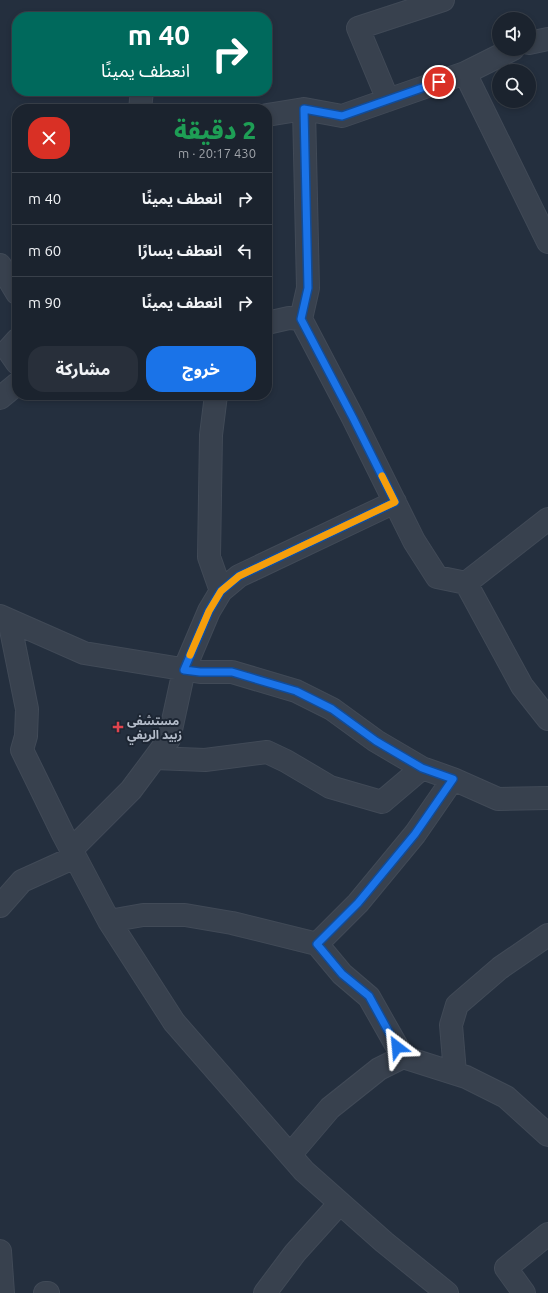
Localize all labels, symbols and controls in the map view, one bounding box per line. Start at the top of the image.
map controls [492,12,536,108]
button: sound [492,12,536,56]
text: 40 m [128,19,190,50]
icon: right [204,28,256,80]
text: انعطف يمينًا [101,60,190,80]
button: search [492,64,536,108]
pin [422,65,456,99]
icon: arrive [428,71,450,93]
button: close [28,117,70,159]
text: 2 دقيقة [174,117,256,144]
text: 430 m · 20:17 [178,146,256,160]
icon: right [234,188,256,210]
text: 40 m [28,190,61,207]
text: انعطف يمينًا [142,190,222,207]
icon: left [234,240,256,262]
text: 60 m [28,242,61,259]
text: انعطف يسارًا [138,242,222,259]
icon: right [234,292,256,314]
text: 90 m [28,294,61,311]
text: انعطف يمينًا [142,294,222,311]
button: مشاركة [28,346,138,392]
button: خروج [146,346,256,392]
place label: مستشفى زبيد الريفي [127,714,182,744]
marker: مستشفى زبيد الريفي [112,721,124,733]
position arrow [376,1026,418,1068]

